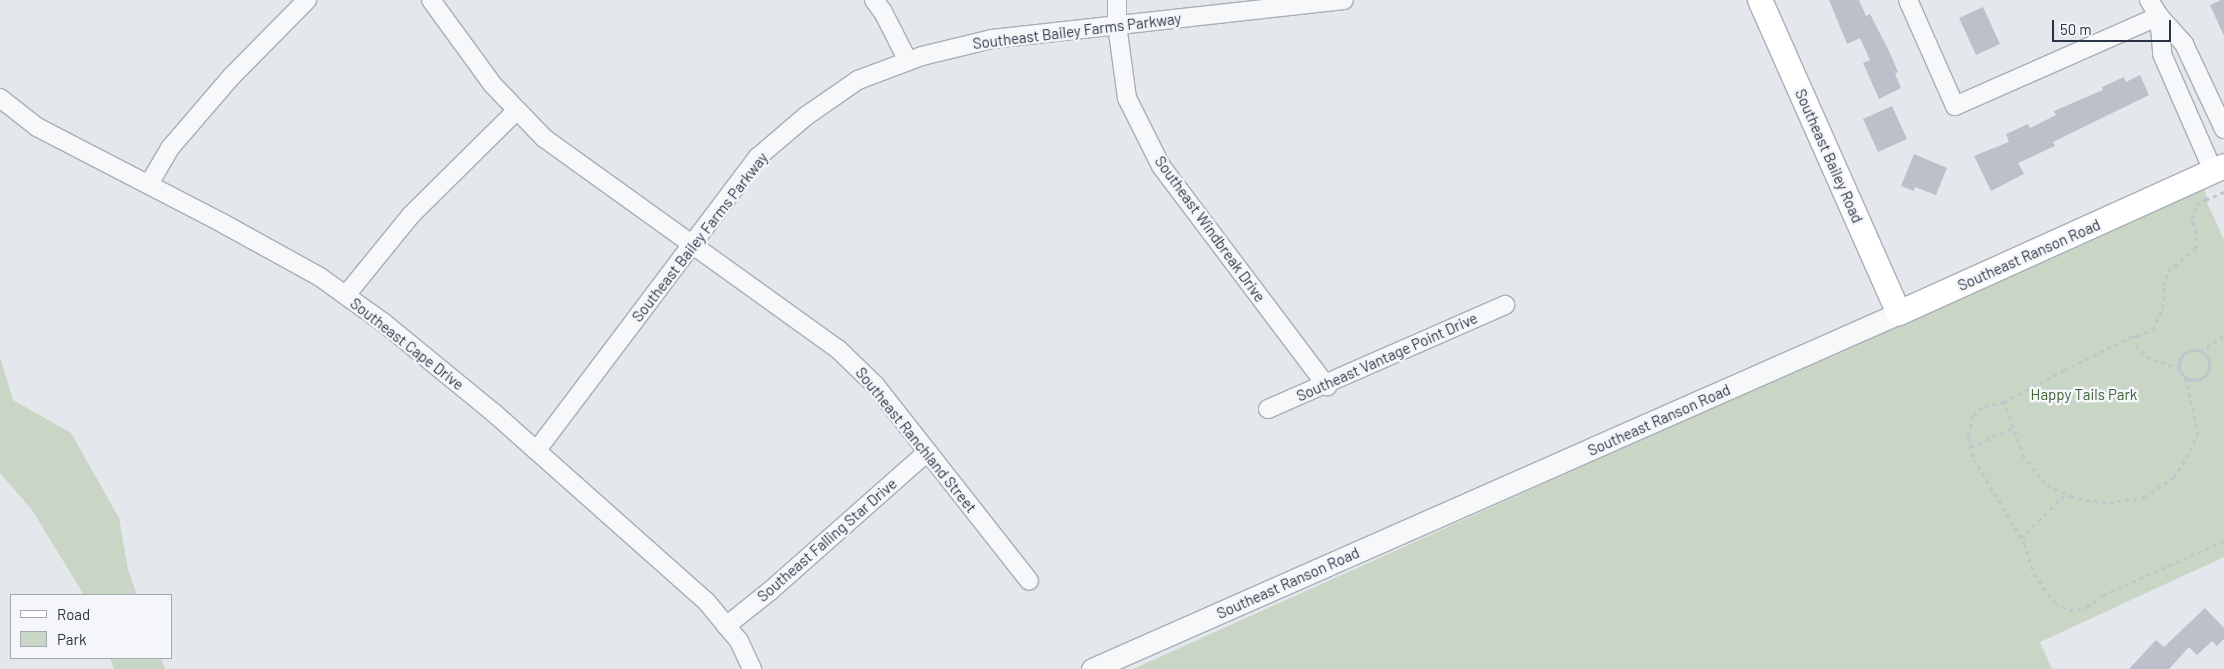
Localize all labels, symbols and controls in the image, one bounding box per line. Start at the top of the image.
street label: Southeast Bailey Farms Parkway [972,9,1182,53]
scale bar [2054,10,2173,42]
text: 50 m [2060,20,2092,38]
street label: Southeast Bailey Road [1791,86,1867,226]
street label: Southeast Bailey Farms Parkway [628,149,772,325]
street label: Southeast Windbreak Drive [1151,153,1269,305]
street label: Southeast Ranson Road [1955,215,2103,295]
street label: Southeast Cape Drive [347,294,467,394]
street label: Southeast Vantage Point Drive [1294,309,1480,405]
street label: Southeast Ranchland Street [852,364,980,516]
street label: Southeast Ranson Road [1585,380,1733,460]
park label: Happy Tails Park [2031,386,2137,404]
street label: Southeast Falling Star Drive [754,475,900,605]
street label: Southeast Ranson Road [1214,543,1362,623]
legend [10,594,172,659]
text: Road [57,605,90,623]
text: Park [57,630,86,648]

